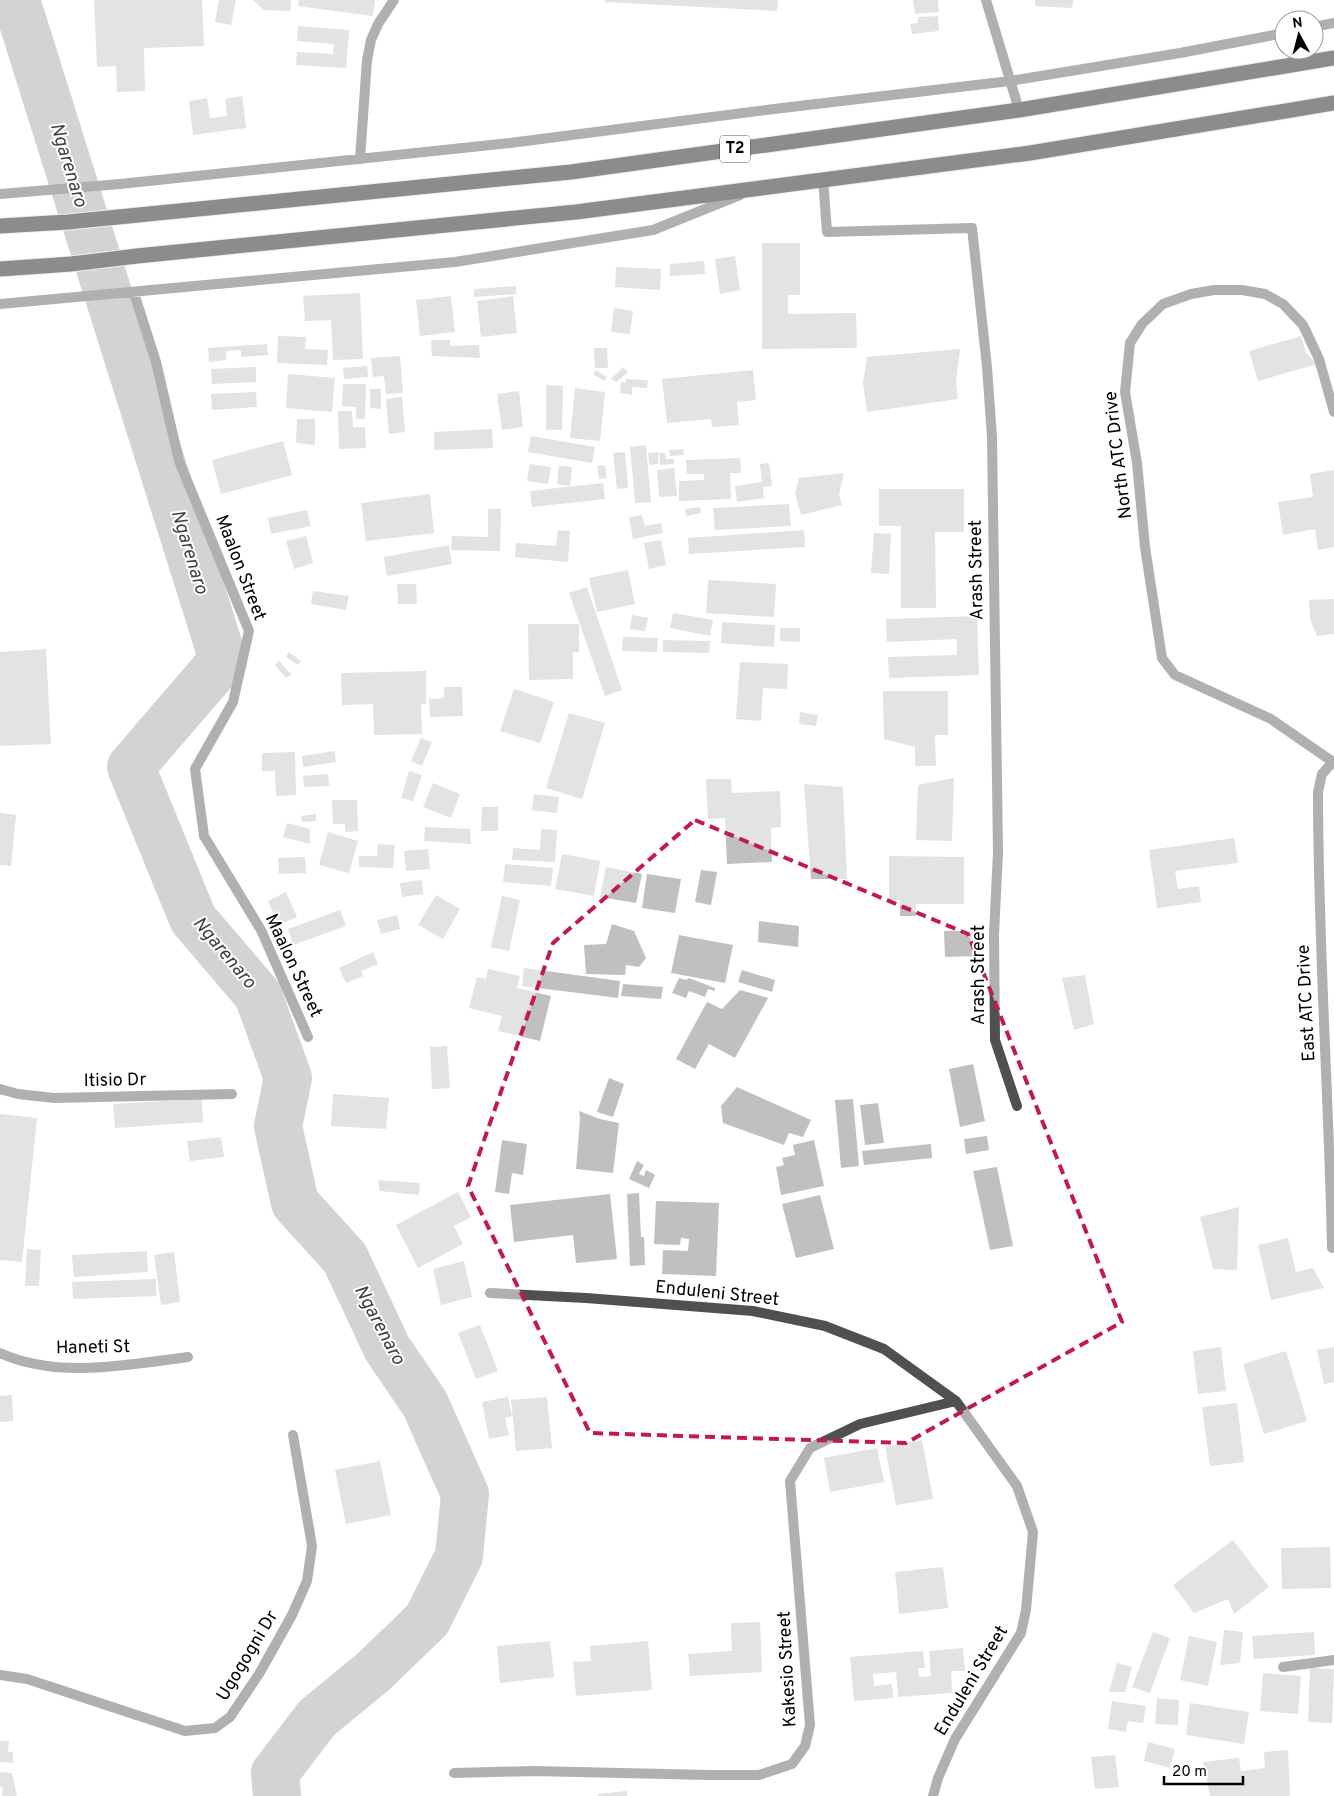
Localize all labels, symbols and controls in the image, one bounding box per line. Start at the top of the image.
north arrow [1274,10,1324,60]
text: N [1292,15,1304,33]
water label: Ngarenaro [44,120,92,211]
road number: T2 [720,136,750,162]
street label: North ATC Drive [1100,390,1138,520]
water label: Ngarenaro [165,507,213,598]
street label: Maalon Street [209,512,271,624]
street label: Arash Street [965,519,989,621]
street label: Maalon Street [259,911,327,1021]
water label: Ngarenaro [187,912,262,995]
street label: Arash Street [968,925,991,1025]
street label: East ATC Drive [1292,944,1322,1062]
street label: Itisio Dr [83,1069,147,1093]
street label: Enduleni Street [654,1276,780,1312]
water label: Ngarenaro [348,1281,410,1370]
street label: Haneti St [56,1336,130,1360]
street label: Ugogogni Dr [212,1606,284,1706]
street label: Kakesio Street [773,1610,803,1728]
street label: Enduleni Street [930,1622,1014,1740]
scale bar [1164,1754,1243,1786]
text: 20 m [1172,1763,1207,1782]

